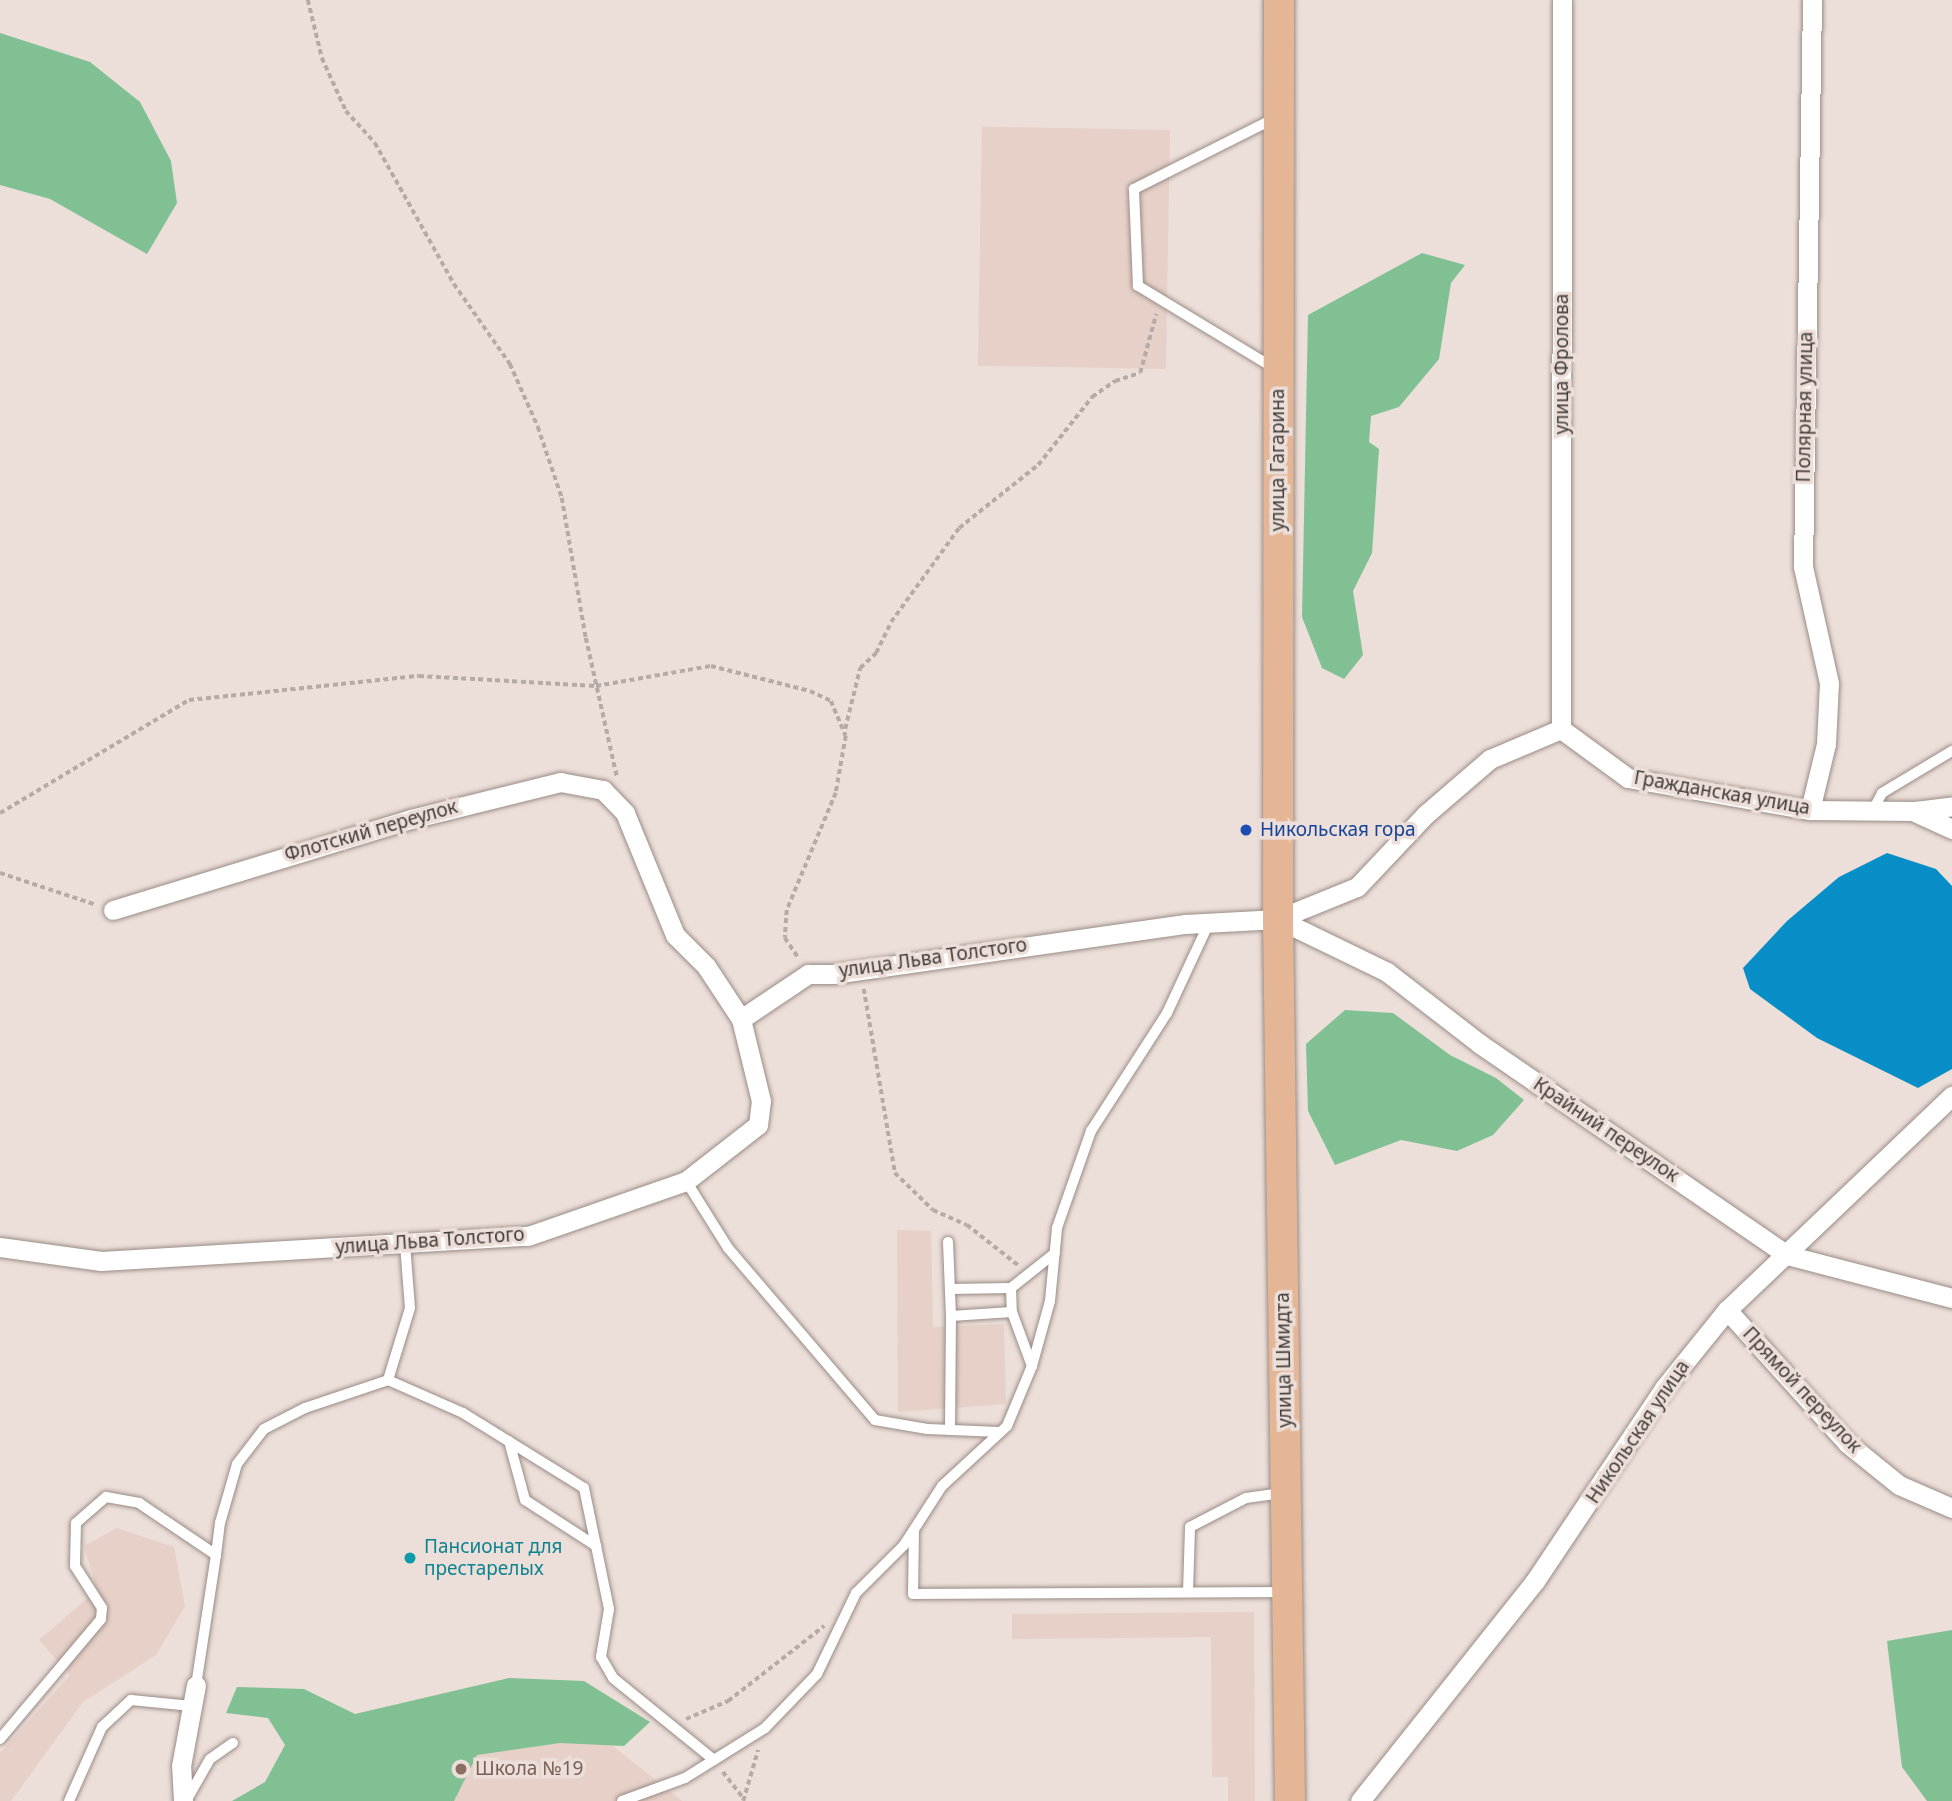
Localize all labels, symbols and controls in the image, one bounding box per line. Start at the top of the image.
street label: улица Фролова [1551,294,1573,434]
street label: Полярная улица [1792,331,1818,483]
street label: улица Гагарина [1267,389,1289,531]
street label: Гражданская улица [1632,766,1812,820]
street label: Флотский переулок [282,795,460,867]
place label: Никольская гора [1260,819,1415,841]
marker: Никольская гора [1238,822,1254,838]
street label: улица Льва Толстого [838,934,1028,982]
street label: Крайний переулок [1529,1073,1683,1187]
street label: улица Льва Толстого [335,1223,525,1259]
street label: улица Шмидта [1271,1292,1297,1428]
street label: Прямой переулок [1738,1322,1866,1458]
street label: Никольская улица [1582,1356,1694,1508]
place label: Пансионат для престарелых [424,1536,563,1580]
marker: Пансионат для престарелых [402,1550,418,1566]
place label: Школа №19 [475,1758,583,1780]
marker: Школа №19 [453,1761,469,1777]

